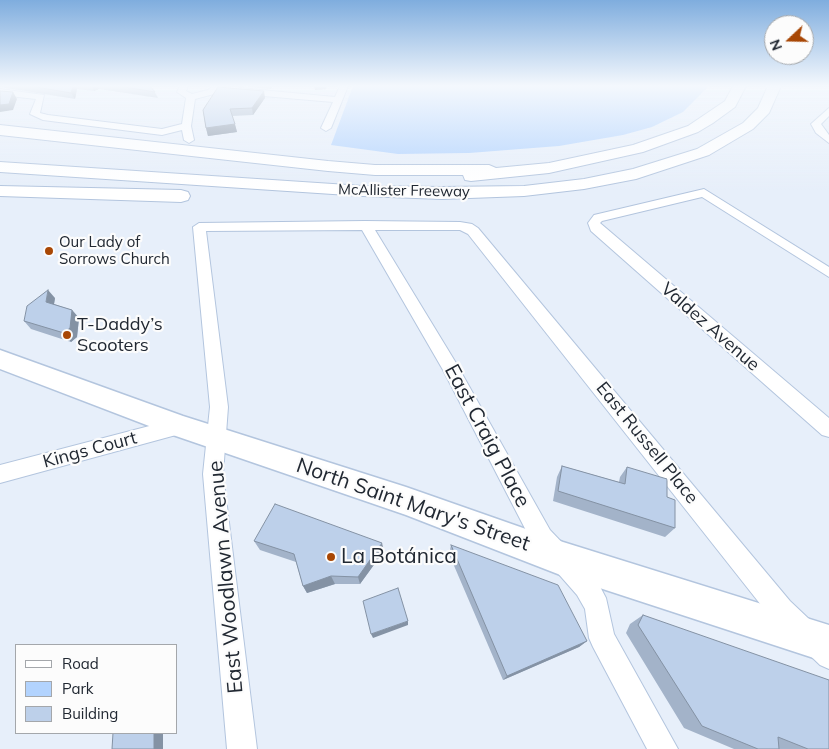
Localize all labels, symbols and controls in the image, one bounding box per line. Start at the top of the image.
north arrow [764,15,814,65]
text: N [766,37,786,53]
street label: McAllister Freeway [338,181,470,201]
place label: Our Lady of Sorrows Church [59,233,170,268]
marker: Our Lady of Sorrows Church [43,245,55,257]
street label: Valdez Avenue [656,278,764,376]
place label: T-Daddy’s Scooters [77,314,163,356]
marker: T-Daddy’s Scooters [61,329,73,341]
street label: East Craig Place [439,360,535,512]
street label: East Russell Place [591,378,703,508]
street label: Kings Court [41,427,139,473]
street label: North Saint Mary's Street [293,453,533,557]
street label: East Woodlawn Avenue [203,460,249,694]
place label: La Botánica [341,544,457,570]
marker: La Botánica [325,551,337,563]
legend [15,644,178,734]
text: Road [62,654,99,673]
text: Park [62,679,94,698]
text: Building [62,704,118,723]

